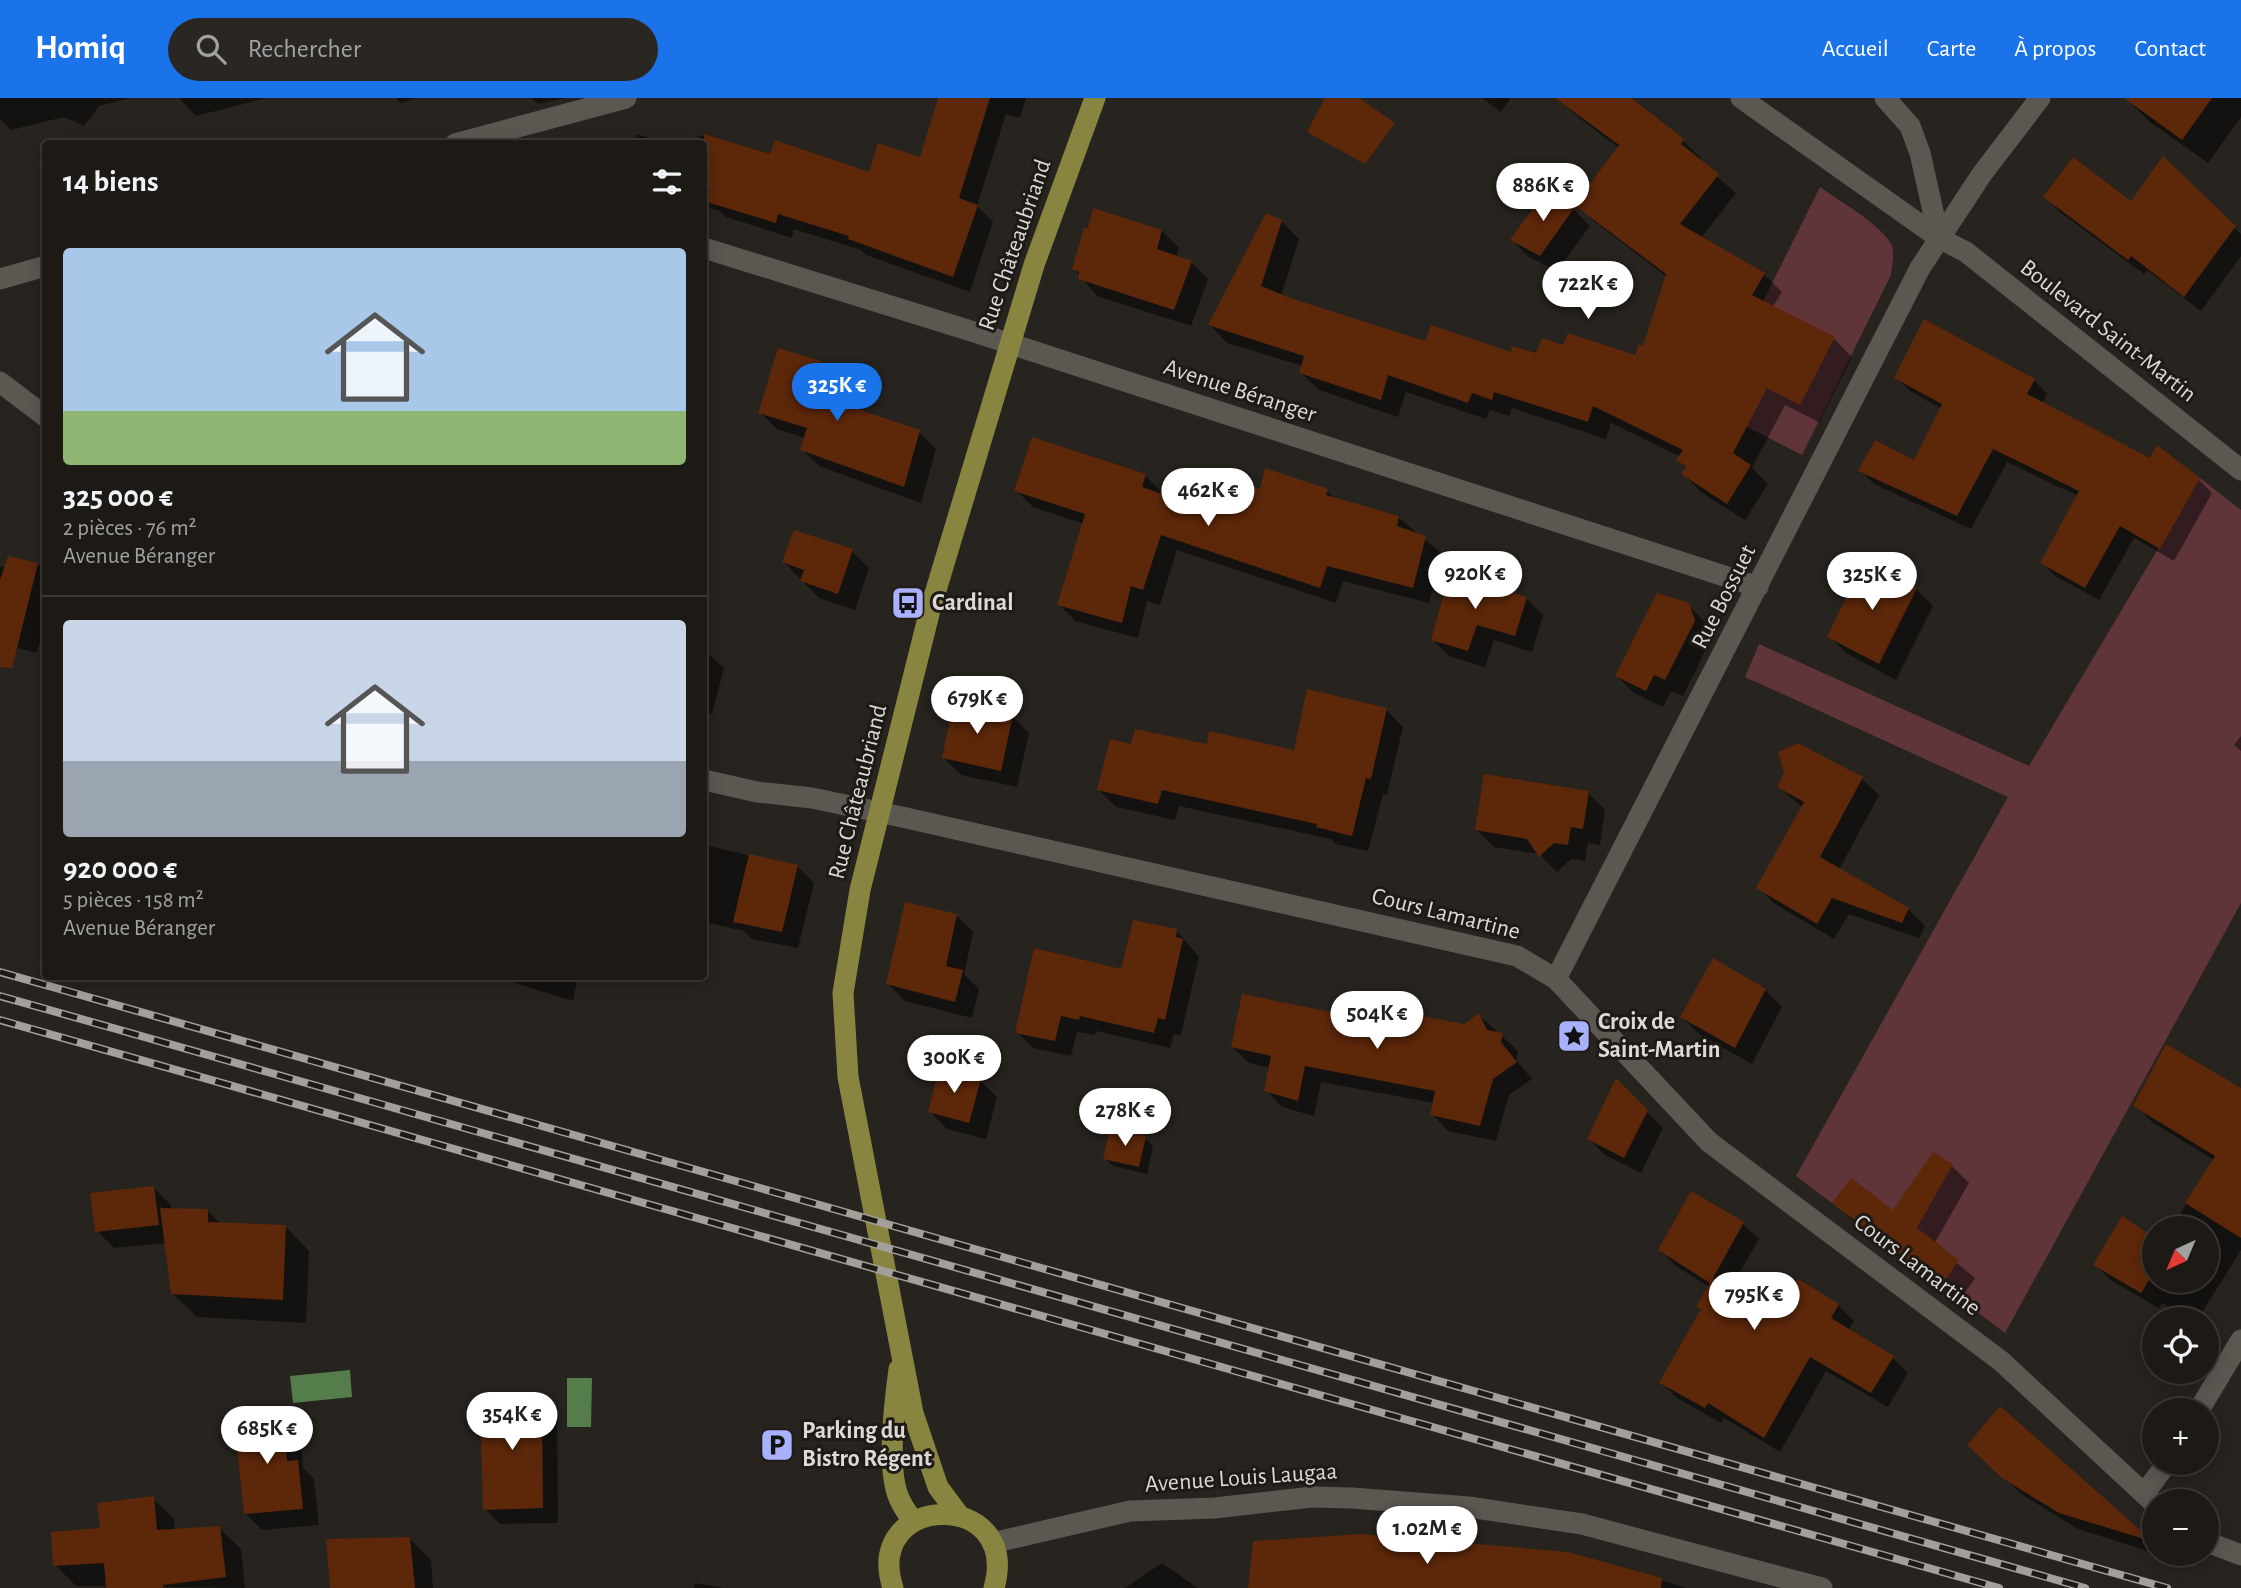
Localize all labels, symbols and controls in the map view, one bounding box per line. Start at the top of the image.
search box [168,18,658,81]
icon: search [192,30,230,68]
text: Homiq [35,32,126,65]
text: Rechercher [248,36,361,62]
text: Accueil [1822,37,1889,61]
text: Carte [1927,37,1976,61]
text: À propos [2014,37,2096,61]
text: Contact [2134,37,2206,61]
street label: Rue Châteaubriand [974,156,1056,334]
icon: filters [648,163,686,201]
pin: 886K € [1486,164,1600,223]
text: 14 biens [63,167,159,197]
text: 886K € [1512,174,1574,197]
street label: Boulevard Saint-Martin [2016,255,2200,407]
pin: 722K € [1531,262,1645,321]
text: 722K € [1558,272,1618,295]
icon: home [312,294,438,420]
street label: Avenue Béranger [1161,355,1319,427]
pin: 325K € [780,364,894,423]
text: 325K € [808,374,866,397]
pin: 462K € [1151,468,1265,528]
text: 462K € [1177,479,1239,502]
text: 325 000 € [63,482,173,512]
text: 2 pièces · 76 m² [63,517,197,540]
street label: Rue Bossuet [1688,541,1761,653]
text: Avenue Béranger [63,545,215,568]
pin: 920K € [1418,552,1532,611]
pin: 325K € [1815,552,1929,612]
text: 920K € [1444,562,1506,585]
text: 325K € [1843,563,1901,586]
bus stop icon: Cardinal [889,584,927,622]
place label: Cardinal [932,591,1014,615]
icon: home [312,666,438,792]
pin: 679K € [920,676,1034,736]
text: 679K € [947,687,1007,710]
street label: Rue Châteaubriand [825,702,891,882]
text: 920 000 € [63,854,177,884]
street label: Cours Lamartine [1369,884,1523,944]
text: 5 pièces · 158 m² [63,889,204,912]
text: Avenue Béranger [63,917,215,940]
pin: 504K € [1320,992,1434,1051]
text: 504K € [1346,1002,1408,1025]
place label: Croix de Saint-Martin [1598,1010,1720,1062]
place icon: Croix de Saint-Martin [1555,1017,1593,1055]
pin: 300K € [897,1035,1011,1095]
text: 300K € [923,1046,985,1069]
pin: 278K € [1068,1088,1182,1148]
text: 278K € [1095,1099,1155,1122]
street label: Cours Lamartine [1849,1210,1985,1320]
north arrow [2142,1216,2219,1293]
map controls [2142,1216,2219,1566]
pin: 795K € [1697,1272,1811,1332]
text: 795K € [1725,1283,1783,1306]
button: locate [2142,1307,2219,1384]
pin: 354K € [455,1392,569,1452]
button: + [2142,1398,2219,1475]
text: 354K € [482,1403,542,1426]
pin: 685K € [210,1406,324,1466]
text: 685K € [237,1417,297,1440]
place label: Parking du Bistro Régent [802,1419,932,1471]
parking icon: Parking du Bistro Régent [758,1426,796,1464]
street label: Avenue Louis Laugaa [1144,1459,1338,1497]
button: − [2142,1489,2219,1566]
pin: 1.02M € [1362,1506,1492,1566]
text: 1.02M € [1393,1517,1461,1540]

